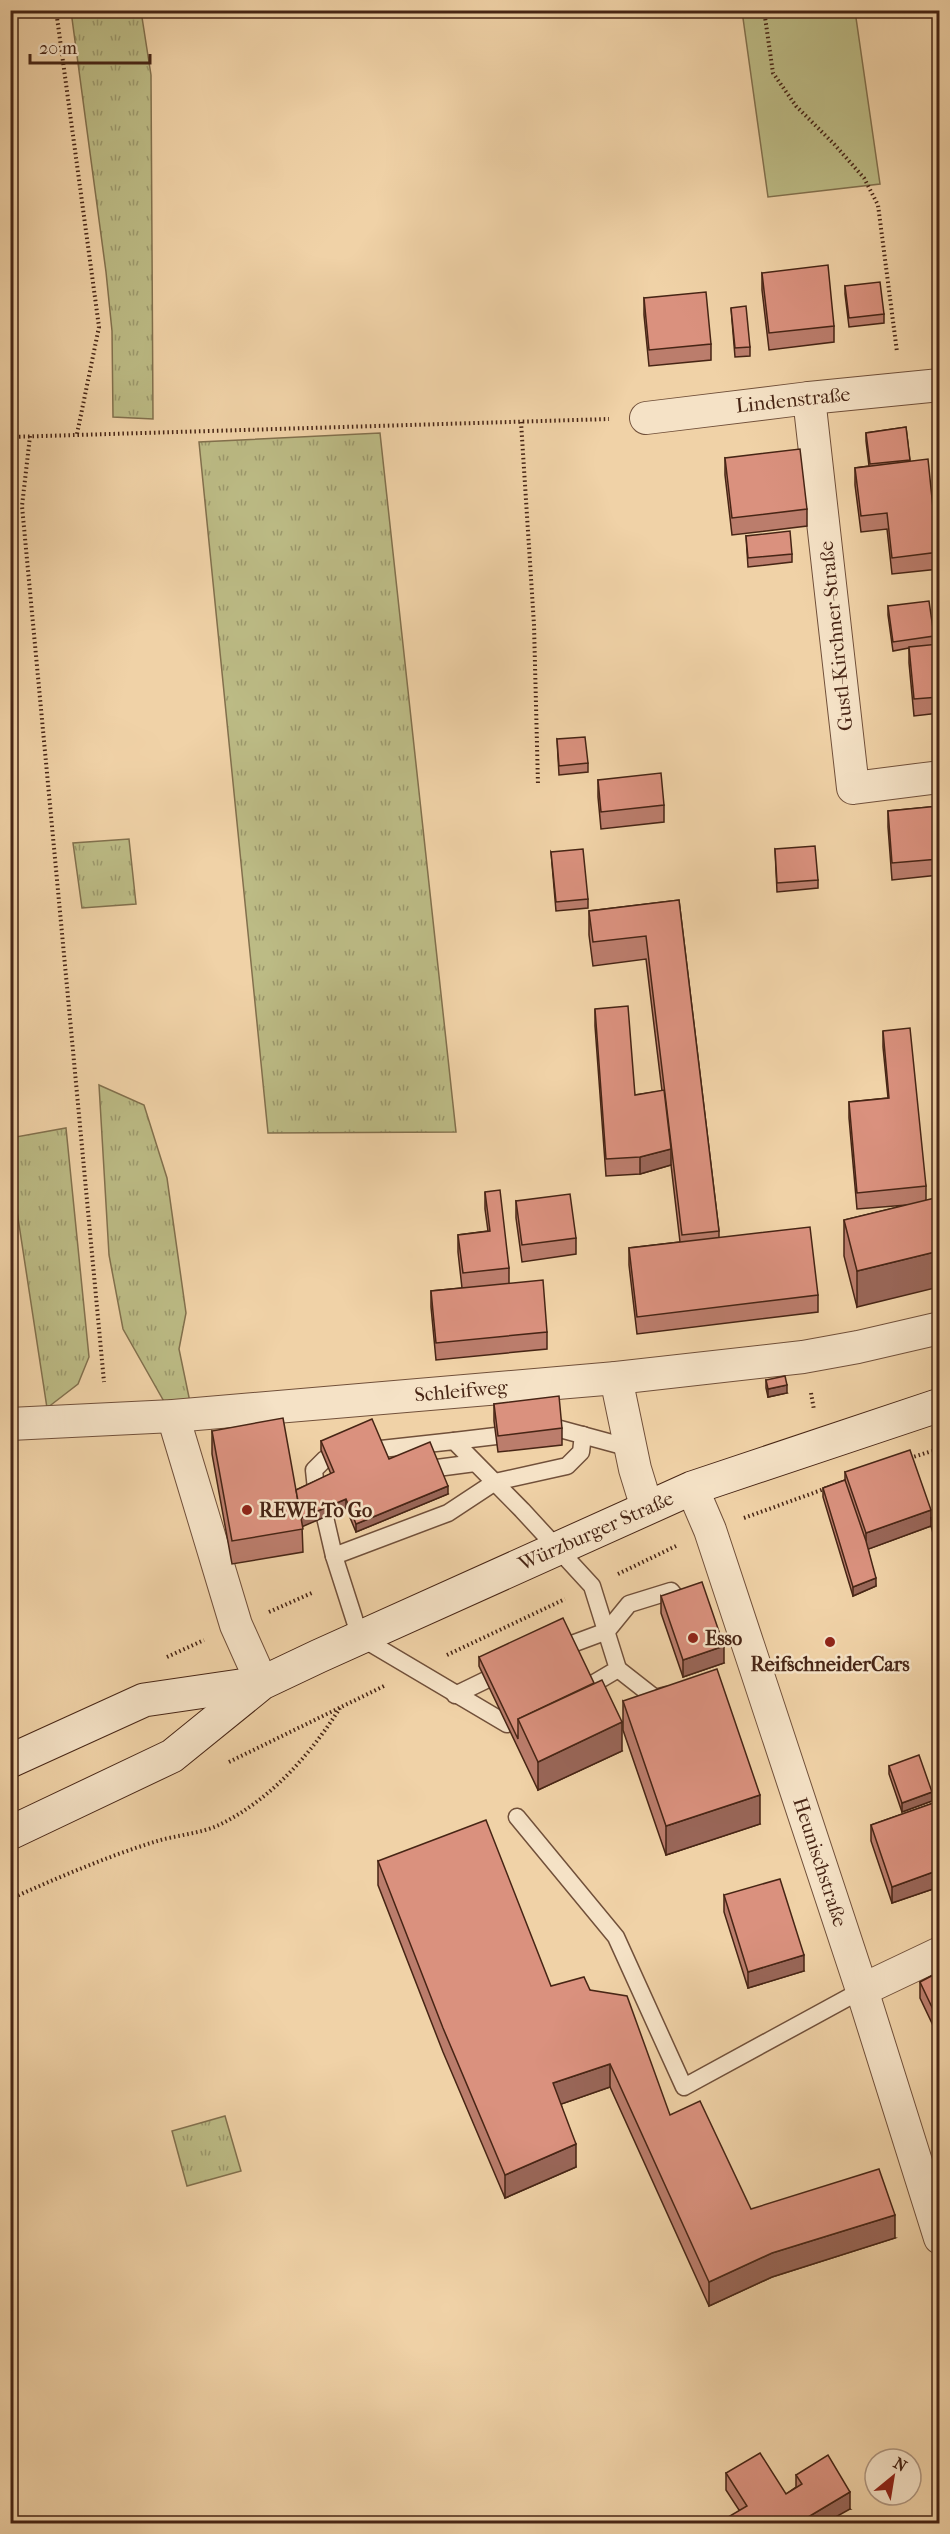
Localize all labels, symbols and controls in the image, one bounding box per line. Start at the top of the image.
scale bar [30,27,150,65]
text: 20 m [39,38,77,59]
street label: Lindenstraße [735,383,851,417]
street label: Gustl-Kirchner-Straße [815,540,857,732]
street label: Schleifweg [413,1375,509,1407]
street label: Würzburger Straße [514,1486,677,1576]
place label: REWE To Go [259,1499,372,1522]
marker: REWE To Go [240,1503,254,1517]
place label: Esso [705,1627,742,1650]
marker: Esso [686,1631,700,1645]
marker: ReifschneiderCars [823,1635,837,1649]
place label: ReifschneiderCars [750,1653,910,1676]
street label: Heunischstraße [788,1794,852,1930]
north arrow [863,2447,923,2507]
text: N [890,2453,911,2476]

